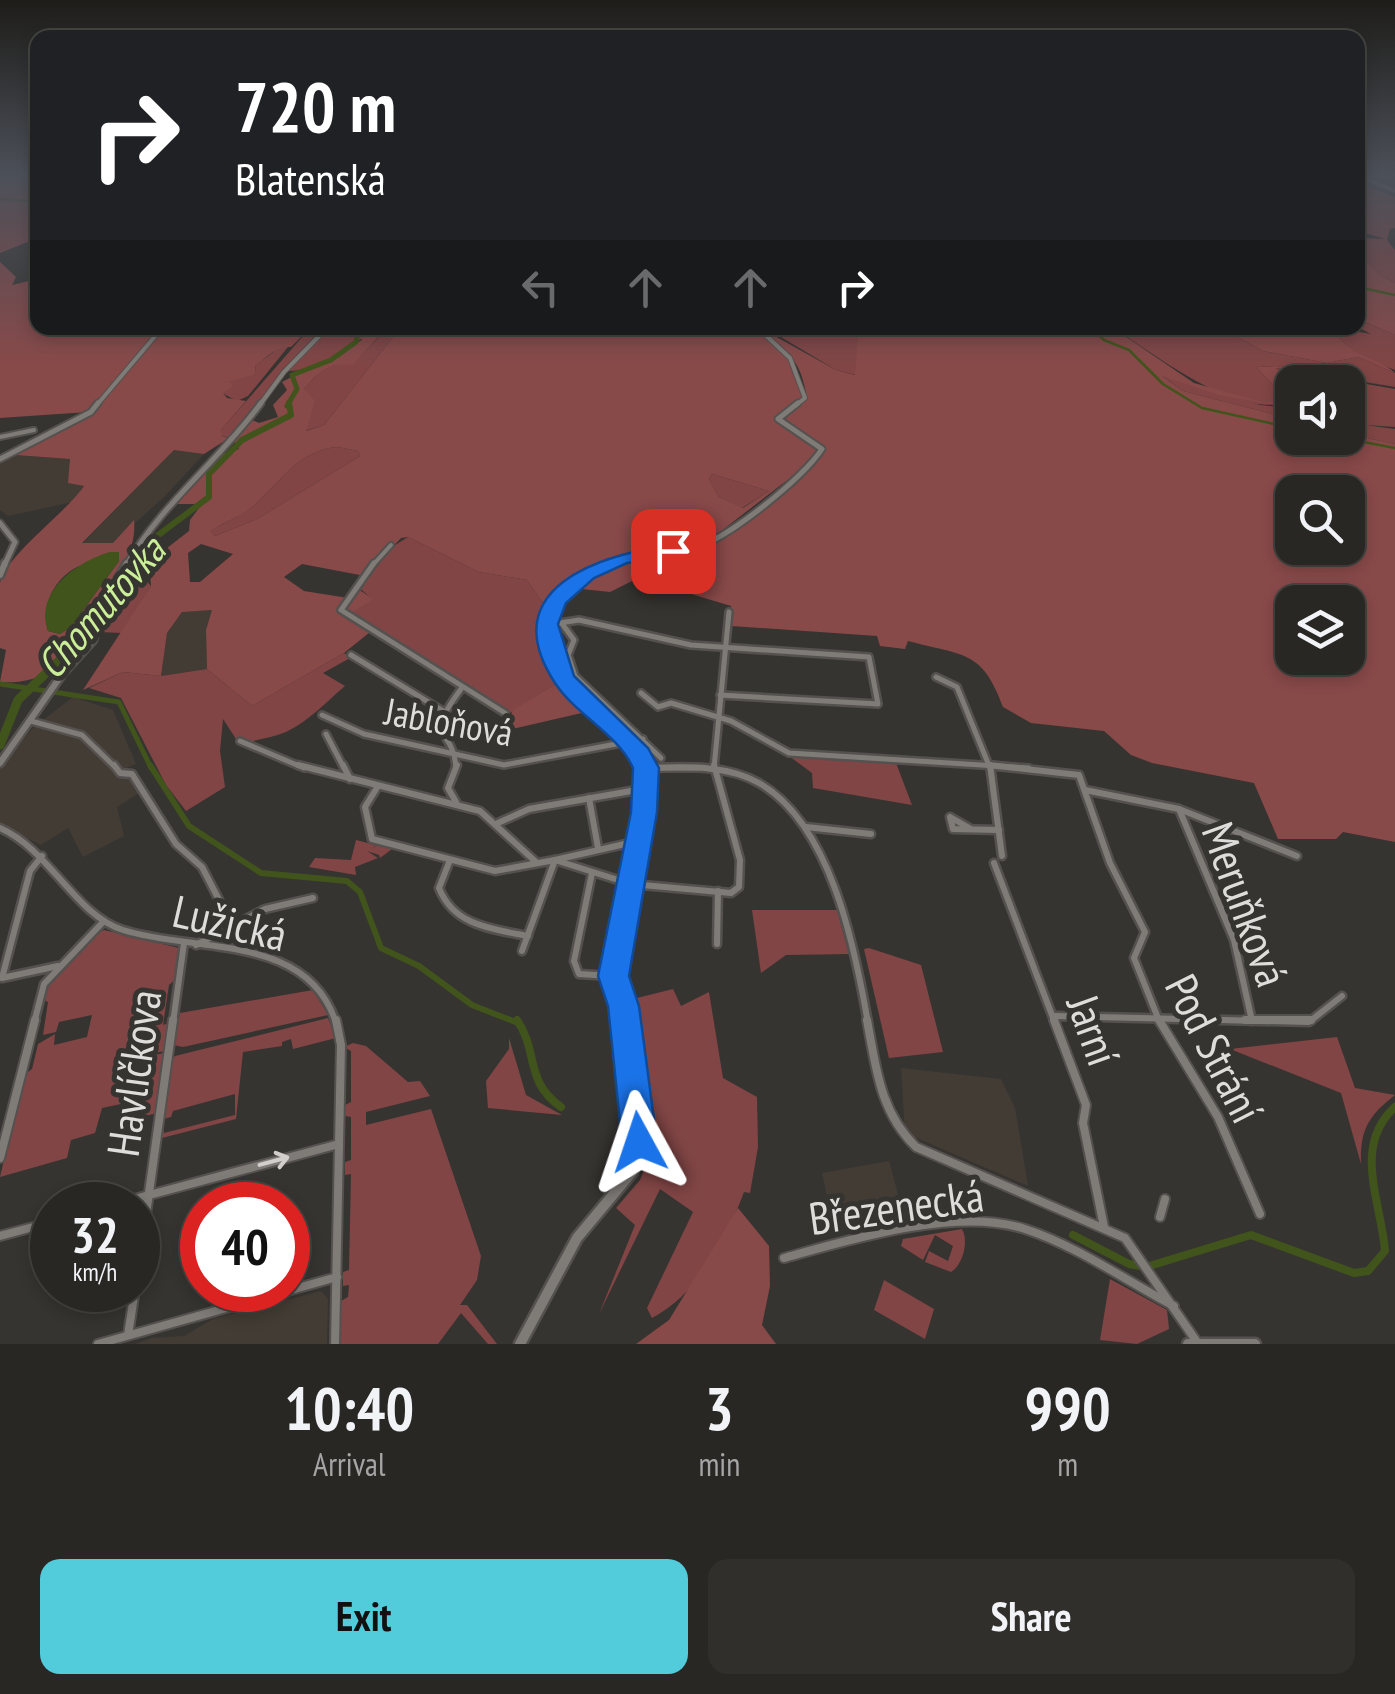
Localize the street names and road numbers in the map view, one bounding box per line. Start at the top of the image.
street label: Jabloňová [380,686,517,756]
street label: Meruňková [1190,814,1302,994]
street label: Lužická [167,881,293,963]
street label: Pod Strání [1153,964,1277,1132]
street label: Jarní [1054,985,1133,1073]
street label: Havlíčkova [93,986,173,1160]
street label: Březenecká [805,1165,987,1247]

